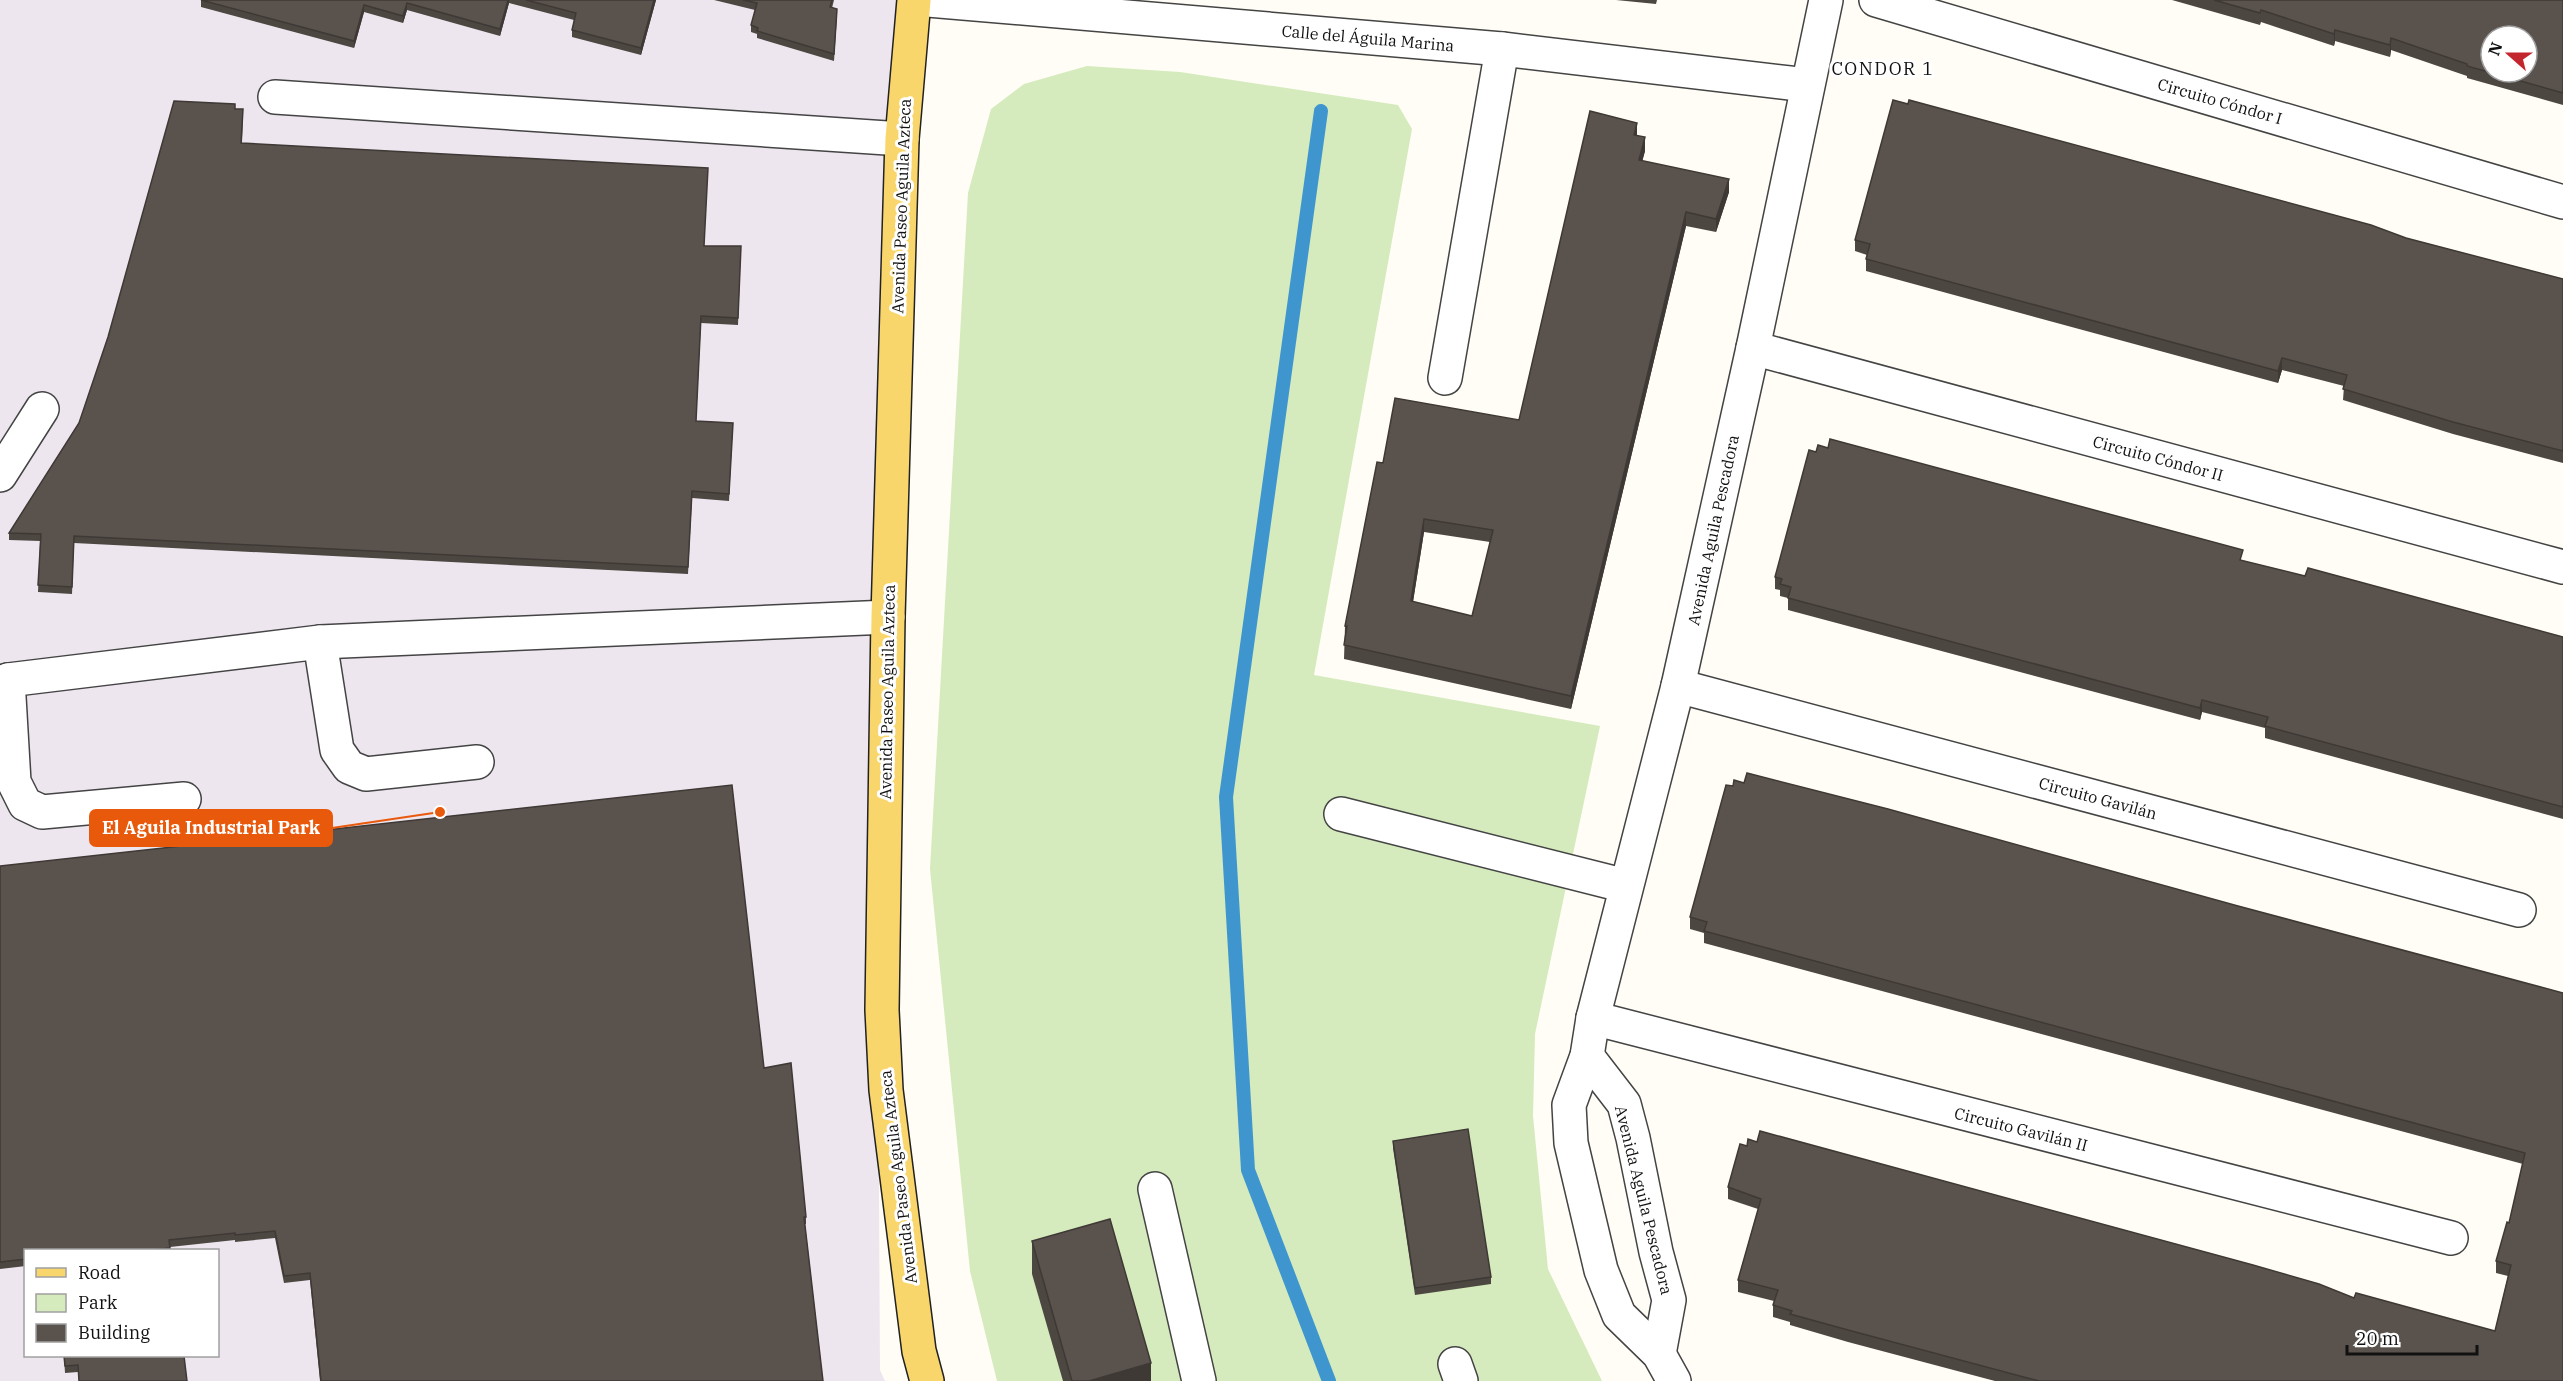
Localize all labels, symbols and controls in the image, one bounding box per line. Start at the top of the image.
street label: Calle del Águila Marina [1281,19,1456,56]
north arrow [2479,24,2539,84]
text: N [2483,39,2507,58]
district label: CONDOR 1 [1831,57,1935,80]
street label: Circuito Cóndor I [2155,74,2285,128]
street label: Avenida Paseo Aguila Azteca [887,98,915,314]
street label: Circuito Cóndor II [2091,431,2225,485]
street label: Avenida Aguila Pescadora [1683,433,1743,627]
street label: Avenida Paseo Aguila Azteca [875,584,899,800]
street label: Circuito Gavilán [2037,773,2159,823]
callout: El Aguila Industrial Park [90,810,332,846]
text: El Aguila Industrial Park [102,816,321,839]
street label: Avenida Paseo Aguila Azteca [875,1069,921,1285]
street label: Avenida Aguila Pescadora [1611,1103,1677,1297]
street label: Circuito Gavilán II [1952,1103,2090,1155]
legend [24,1249,219,1357]
text: Road [78,1261,121,1284]
text: Park [78,1291,118,1314]
scale bar [2347,1318,2478,1356]
text: Building [78,1321,150,1344]
text: 20 m [2356,1327,2399,1350]

